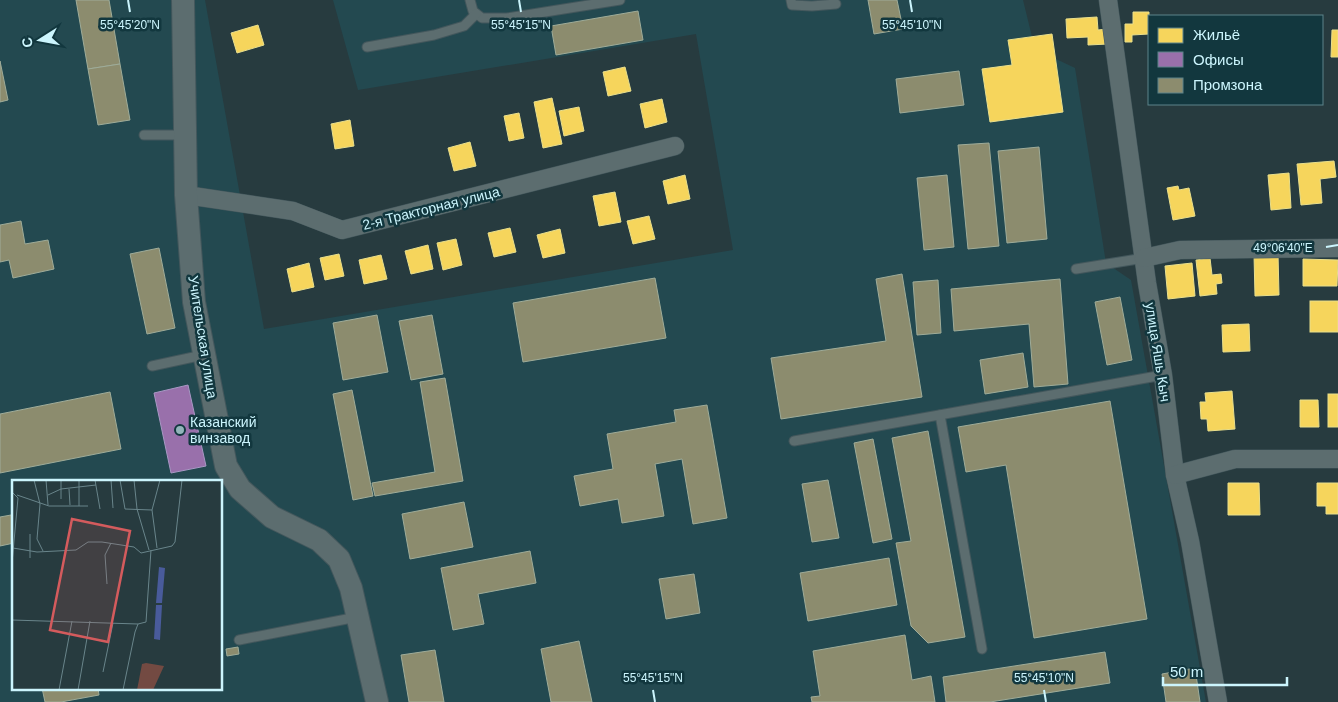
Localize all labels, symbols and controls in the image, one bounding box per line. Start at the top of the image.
north arrow [15,15,65,65]
legend [1148,15,1323,105]
text: 55°45'20"N [100,18,160,32]
text: 55°45'15"N [491,18,551,32]
text: 55°45'10"N [882,18,942,32]
text: Жильё [1193,26,1240,43]
text: С [18,36,36,49]
text: Офисы [1193,51,1244,68]
text: Промзона [1193,76,1263,93]
street label: 2-я Тракторная улица [361,183,501,233]
text: 49°06'40"E [1253,241,1313,255]
street label: Учительская улица [185,274,221,400]
street label: улица Яшь Кыч [1142,301,1174,403]
place label: Казанский винзавод [190,414,257,446]
marker: Казанский винзавод [174,424,186,436]
inset map [12,480,222,690]
scale bar [1163,654,1287,686]
text: 50 m [1170,663,1203,680]
text: 55°45'15"N [623,671,683,685]
text: 55°45'10"N [1014,671,1074,685]

